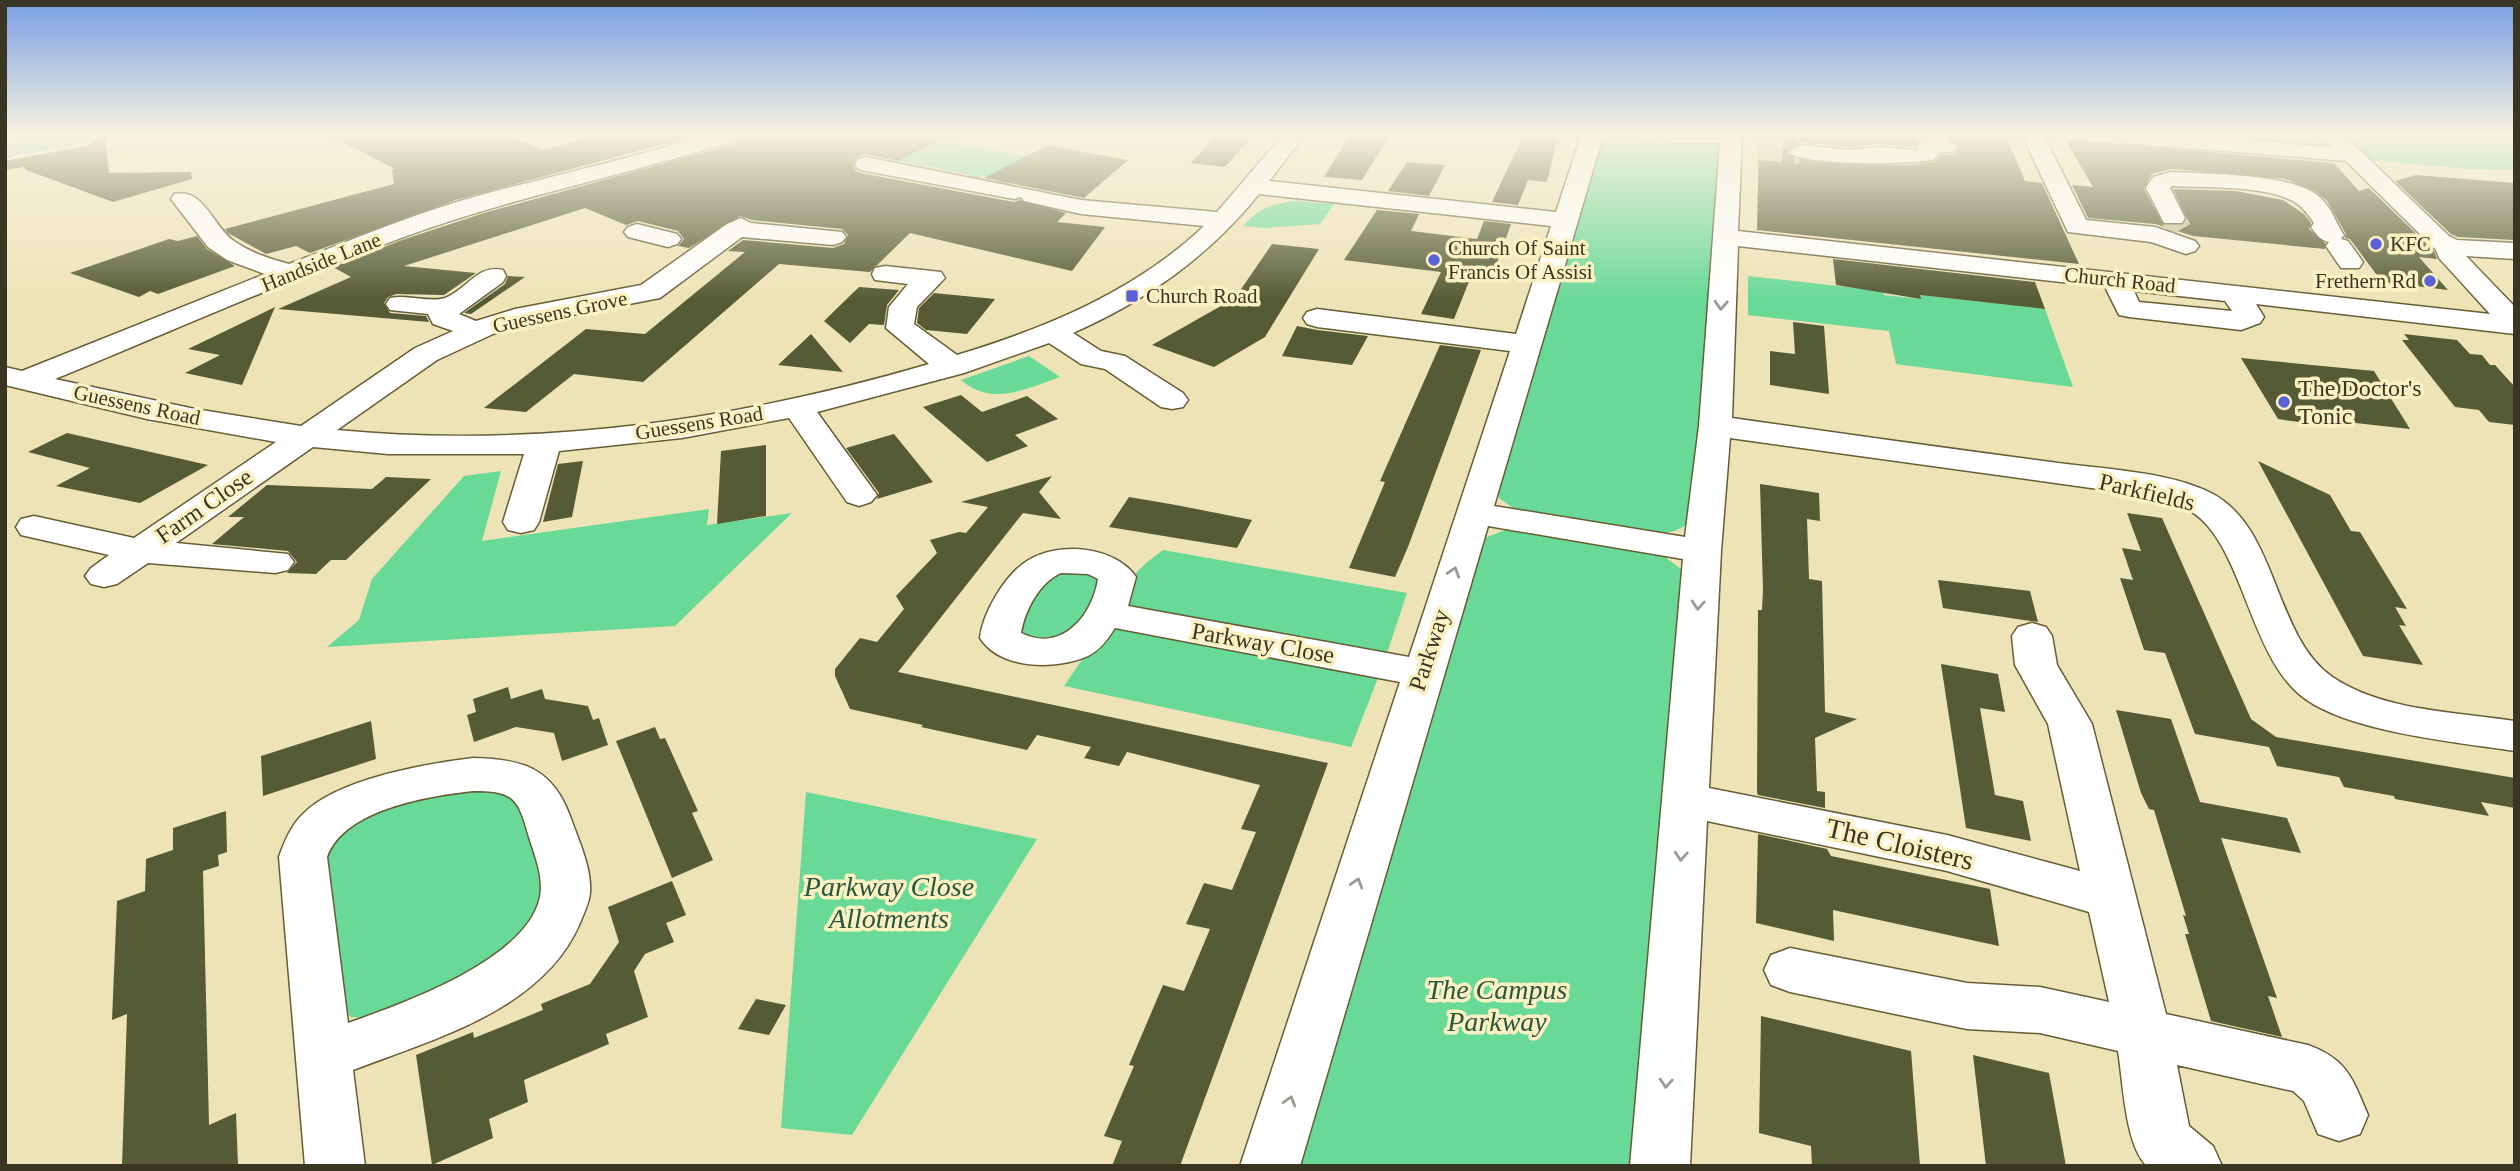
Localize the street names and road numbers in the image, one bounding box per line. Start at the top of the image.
street label: Handside Lane [258,227,384,297]
street label: Church Road [2063,262,2177,298]
street label: Guessens Grove [490,286,630,338]
street label: Guessens Road [71,380,203,430]
street label: Guessens Road [633,401,765,445]
street label: Farm Close [151,463,257,549]
street label: Parkfields [2097,468,2197,516]
street label: Parkway [1404,606,1454,694]
street label: Parkway Close [1190,618,1336,668]
street label: The Cloisters [1823,812,1977,876]

